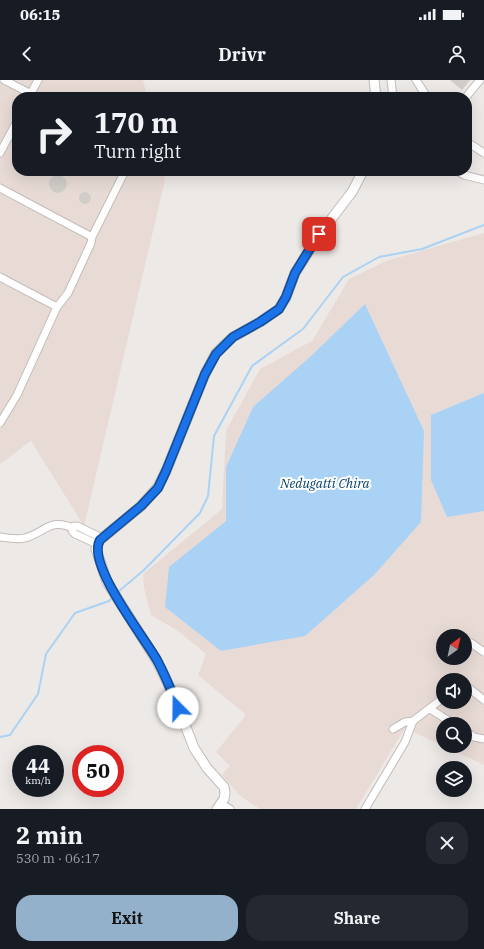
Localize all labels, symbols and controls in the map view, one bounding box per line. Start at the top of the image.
text: 06:15 [20,5,61,24]
icon: back [16,43,38,65]
text: Drivr [218,43,266,66]
icon: person [446,43,468,65]
text: 170 m [94,104,178,141]
icon: right [28,108,80,160]
text: Turn right [94,140,181,163]
pin [302,217,336,251]
icon: arrive [308,223,330,245]
water label: Nedugatti Chira [279,475,370,492]
north arrow [436,629,472,665]
map controls [436,629,472,797]
button: sound [436,673,472,709]
position arrow [157,687,199,729]
button: search [436,717,472,753]
speed limit sign: 50 [72,745,124,797]
text: 44 [26,752,50,779]
button: layers [436,761,472,797]
text: km/h [25,774,51,787]
text: 2 min [16,819,83,851]
button: close [426,822,468,864]
text: 530 m · 06:17 [16,850,100,867]
button: Exit [16,895,238,941]
button: Share [246,895,468,941]

